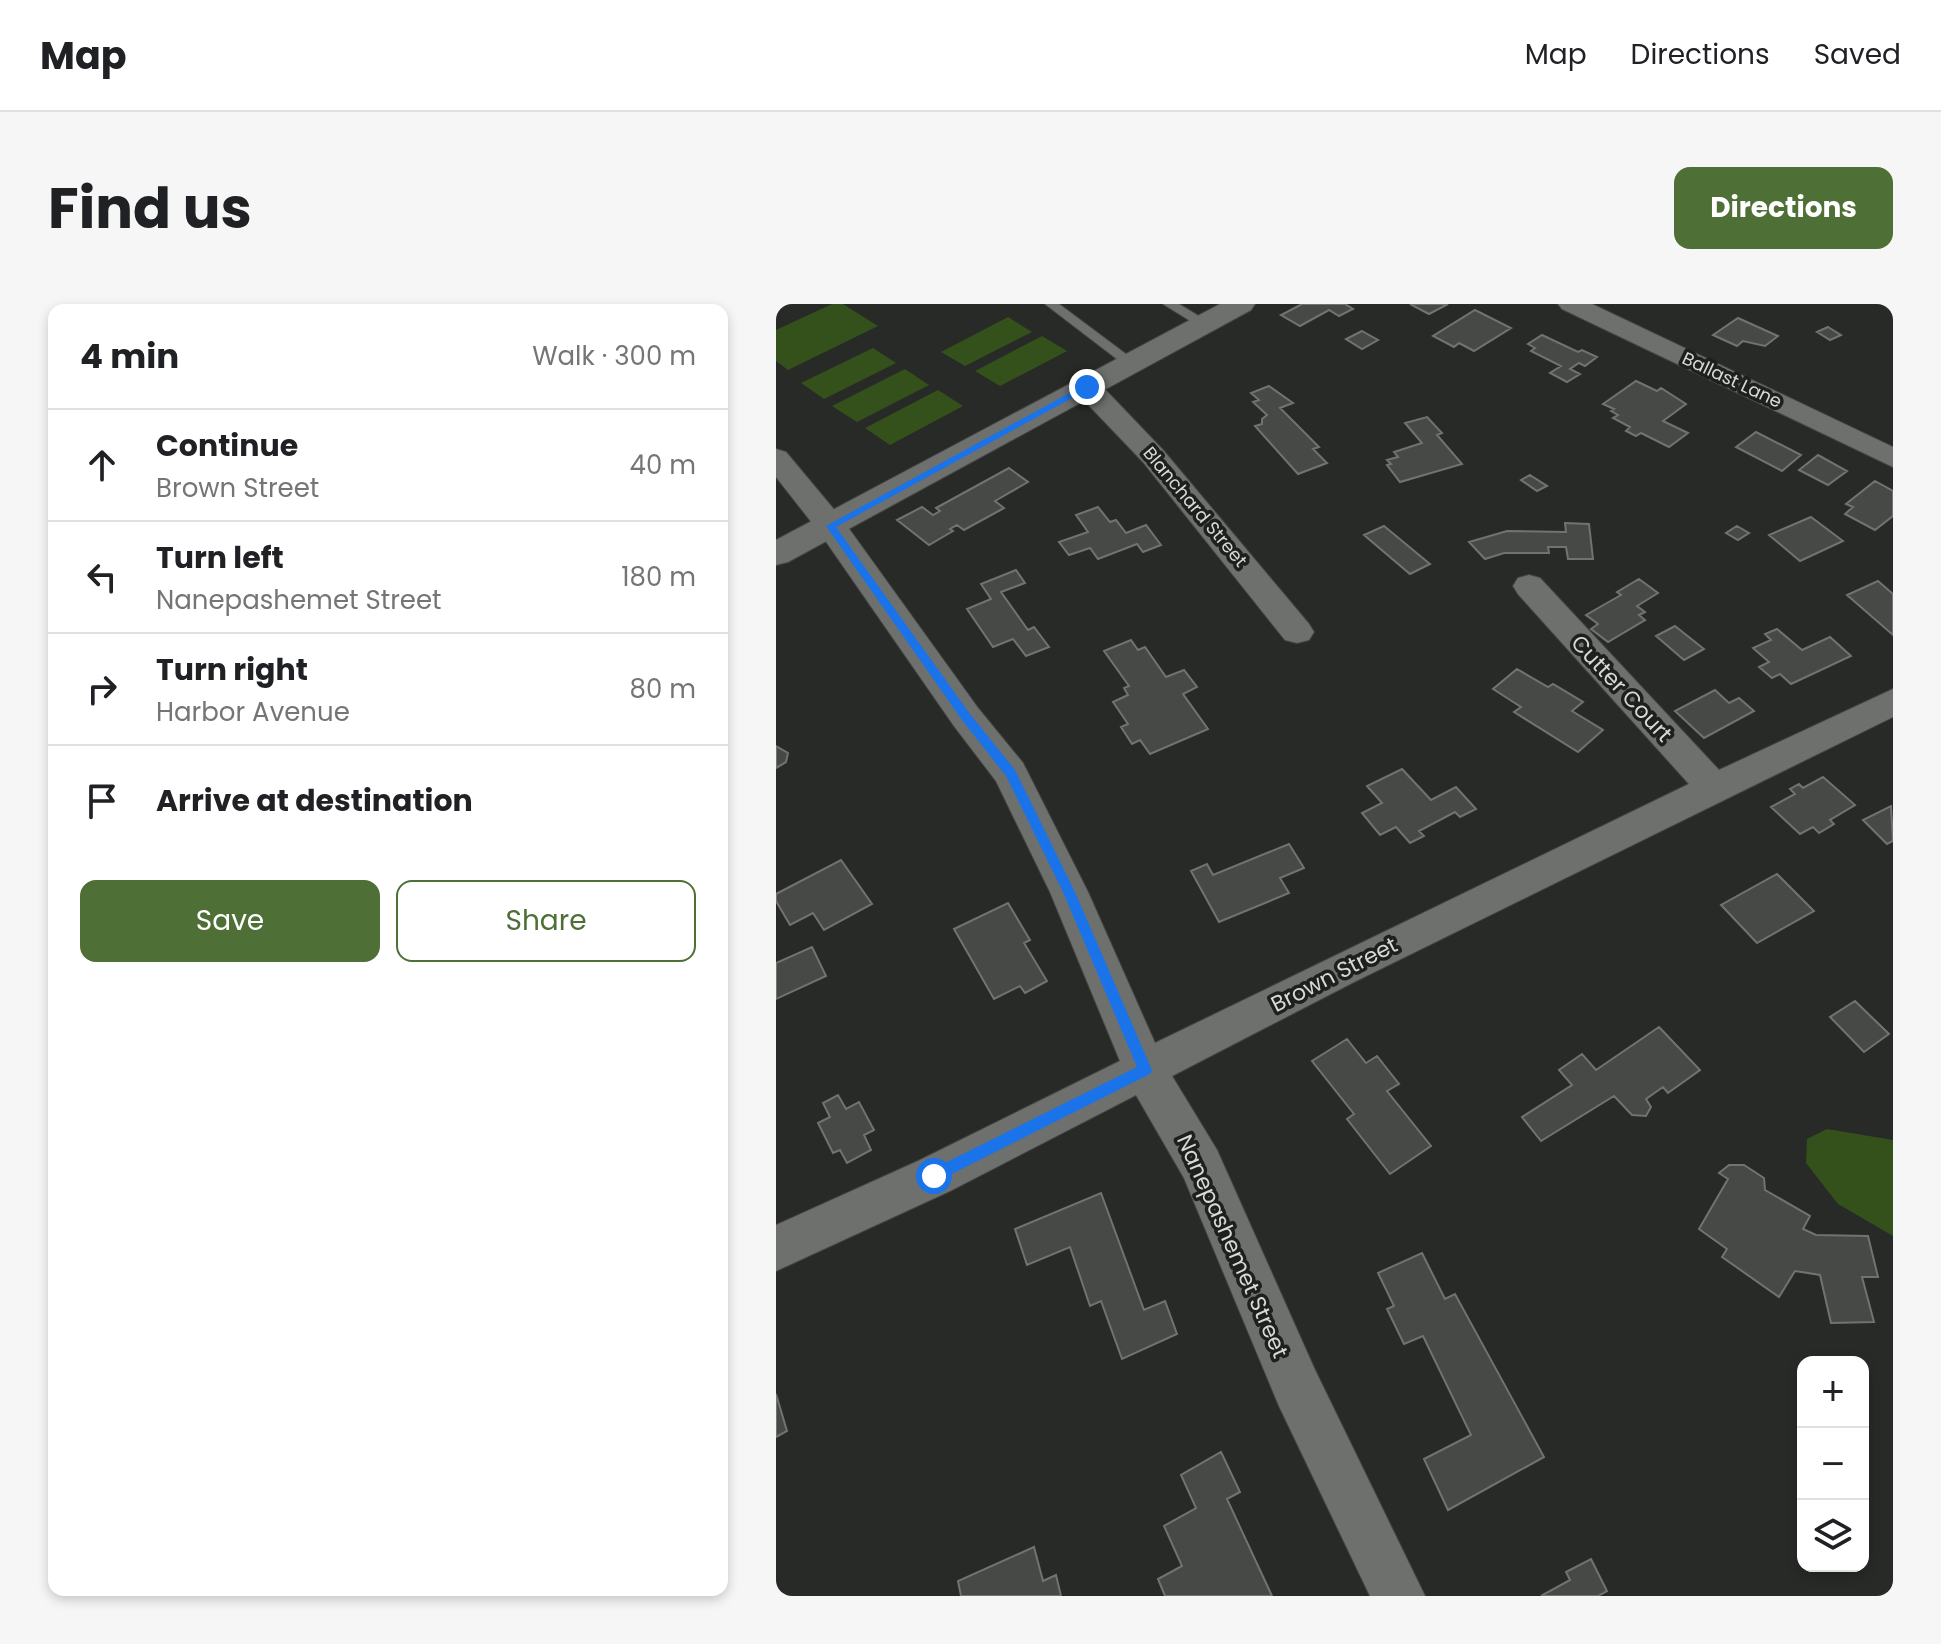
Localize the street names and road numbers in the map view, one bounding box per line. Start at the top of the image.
street label: Ballast Lane [1678,345,1786,414]
street label: Blanchard Street [1138,441,1253,572]
street label: Cutter Court [1564,628,1679,749]
street label: Brown Street [1266,929,1403,1020]
street label: Nanepashemet Street [1169,1130,1296,1363]

